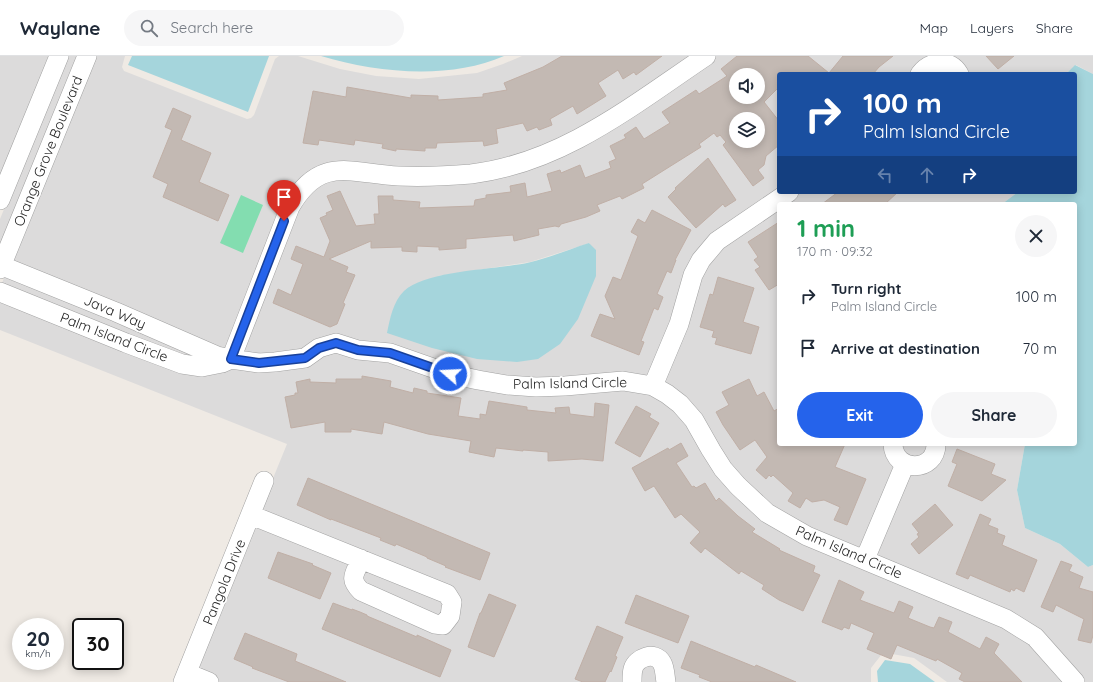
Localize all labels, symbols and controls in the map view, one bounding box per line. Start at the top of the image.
search box [124,10,404,46]
text: Waylane [20,16,100,40]
icon: search [138,17,160,39]
text: Search here [170,18,253,37]
text: Map [919,19,948,37]
text: Layers [970,19,1014,37]
text: Share [1036,19,1073,37]
map controls [729,68,765,148]
button: sound [729,68,765,104]
street label: Orange Grove Boulevard [10,73,86,229]
text: 100 m [863,85,942,120]
icon: right [797,88,849,140]
button: layers [729,112,765,148]
text: Palm Island Circle [863,120,1010,143]
icon: left [874,164,896,186]
icon: ahead [916,164,938,186]
icon: right [958,164,980,186]
pin [267,180,301,221]
icon: arrive [273,186,295,208]
text: 1 min [797,213,855,243]
button: close [1015,215,1057,257]
text: 170 m · 09:32 [797,243,873,259]
text: Turn right [831,279,902,298]
icon: right [797,285,819,307]
text: 100 m [1016,287,1057,306]
street label: Java Way [81,291,149,333]
text: Palm Island Circle [831,298,937,314]
street label: Palm Island Circle [57,308,171,366]
icon: arrive [797,337,819,359]
text: Arrive at destination [831,339,980,358]
text: 70 m [1023,339,1057,358]
position arrow [429,353,471,395]
street label: Palm Island Circle [513,373,627,393]
button: Exit [797,392,923,438]
button: Share [931,392,1057,438]
street label: Palm Island Circle [793,521,905,583]
street label: Pangola Drive [199,536,249,628]
speed limit sign: 30 [72,618,124,670]
text: 20 [26,626,50,651]
text: km/h [25,647,51,660]

